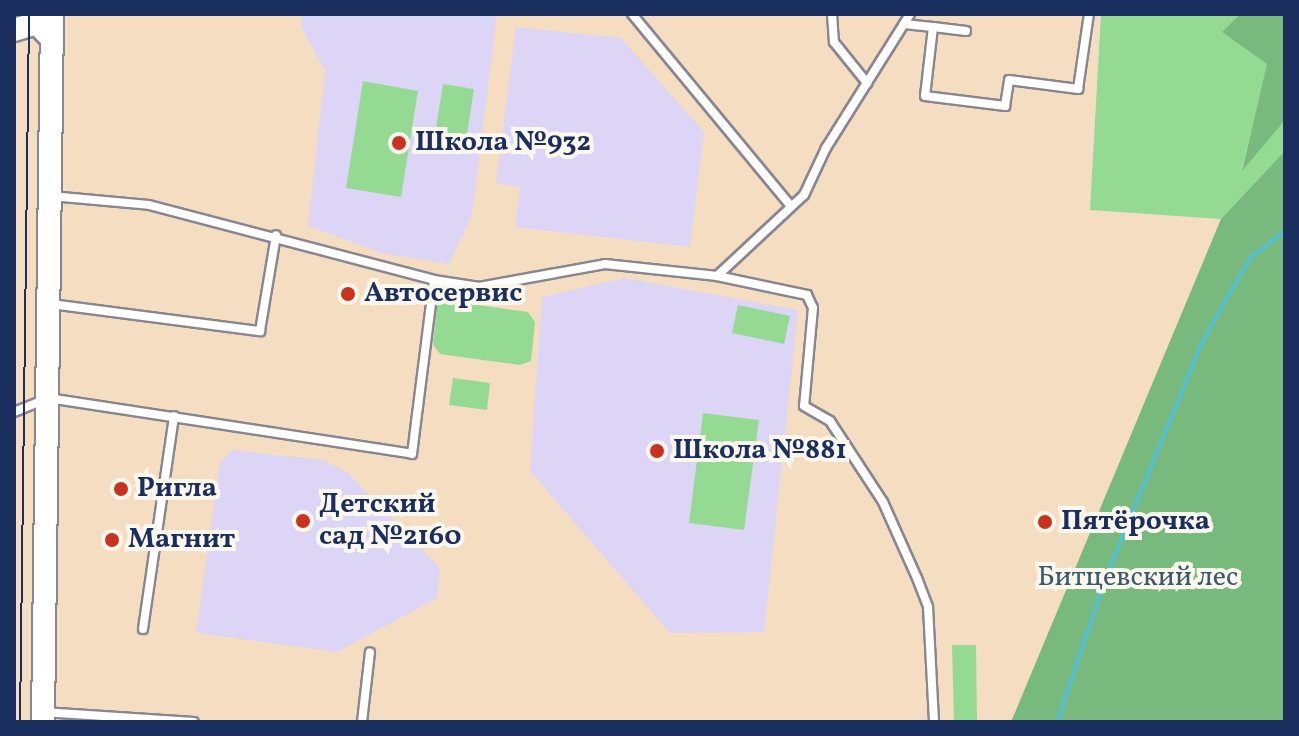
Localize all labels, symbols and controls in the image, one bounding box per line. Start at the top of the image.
place label: Школа №932 [415,126,591,160]
marker: Школа №932 [390,134,408,152]
place label: Автосервис [364,277,522,311]
marker: Автосервис [339,285,357,303]
place label: Школа №881 [673,434,847,468]
marker: Школа №881 [648,442,666,460]
place label: Ригла [137,472,217,506]
marker: Ригла [112,480,130,498]
place label: Детский сад №2160 [319,488,461,554]
place label: Пятёрочка [1061,505,1210,539]
marker: Детский сад №2160 [294,512,312,530]
marker: Пятёрочка [1036,513,1054,531]
place label: Магнит [128,523,235,557]
marker: Магнит [103,531,121,549]
park label: Битцевский лес [1037,561,1239,595]

